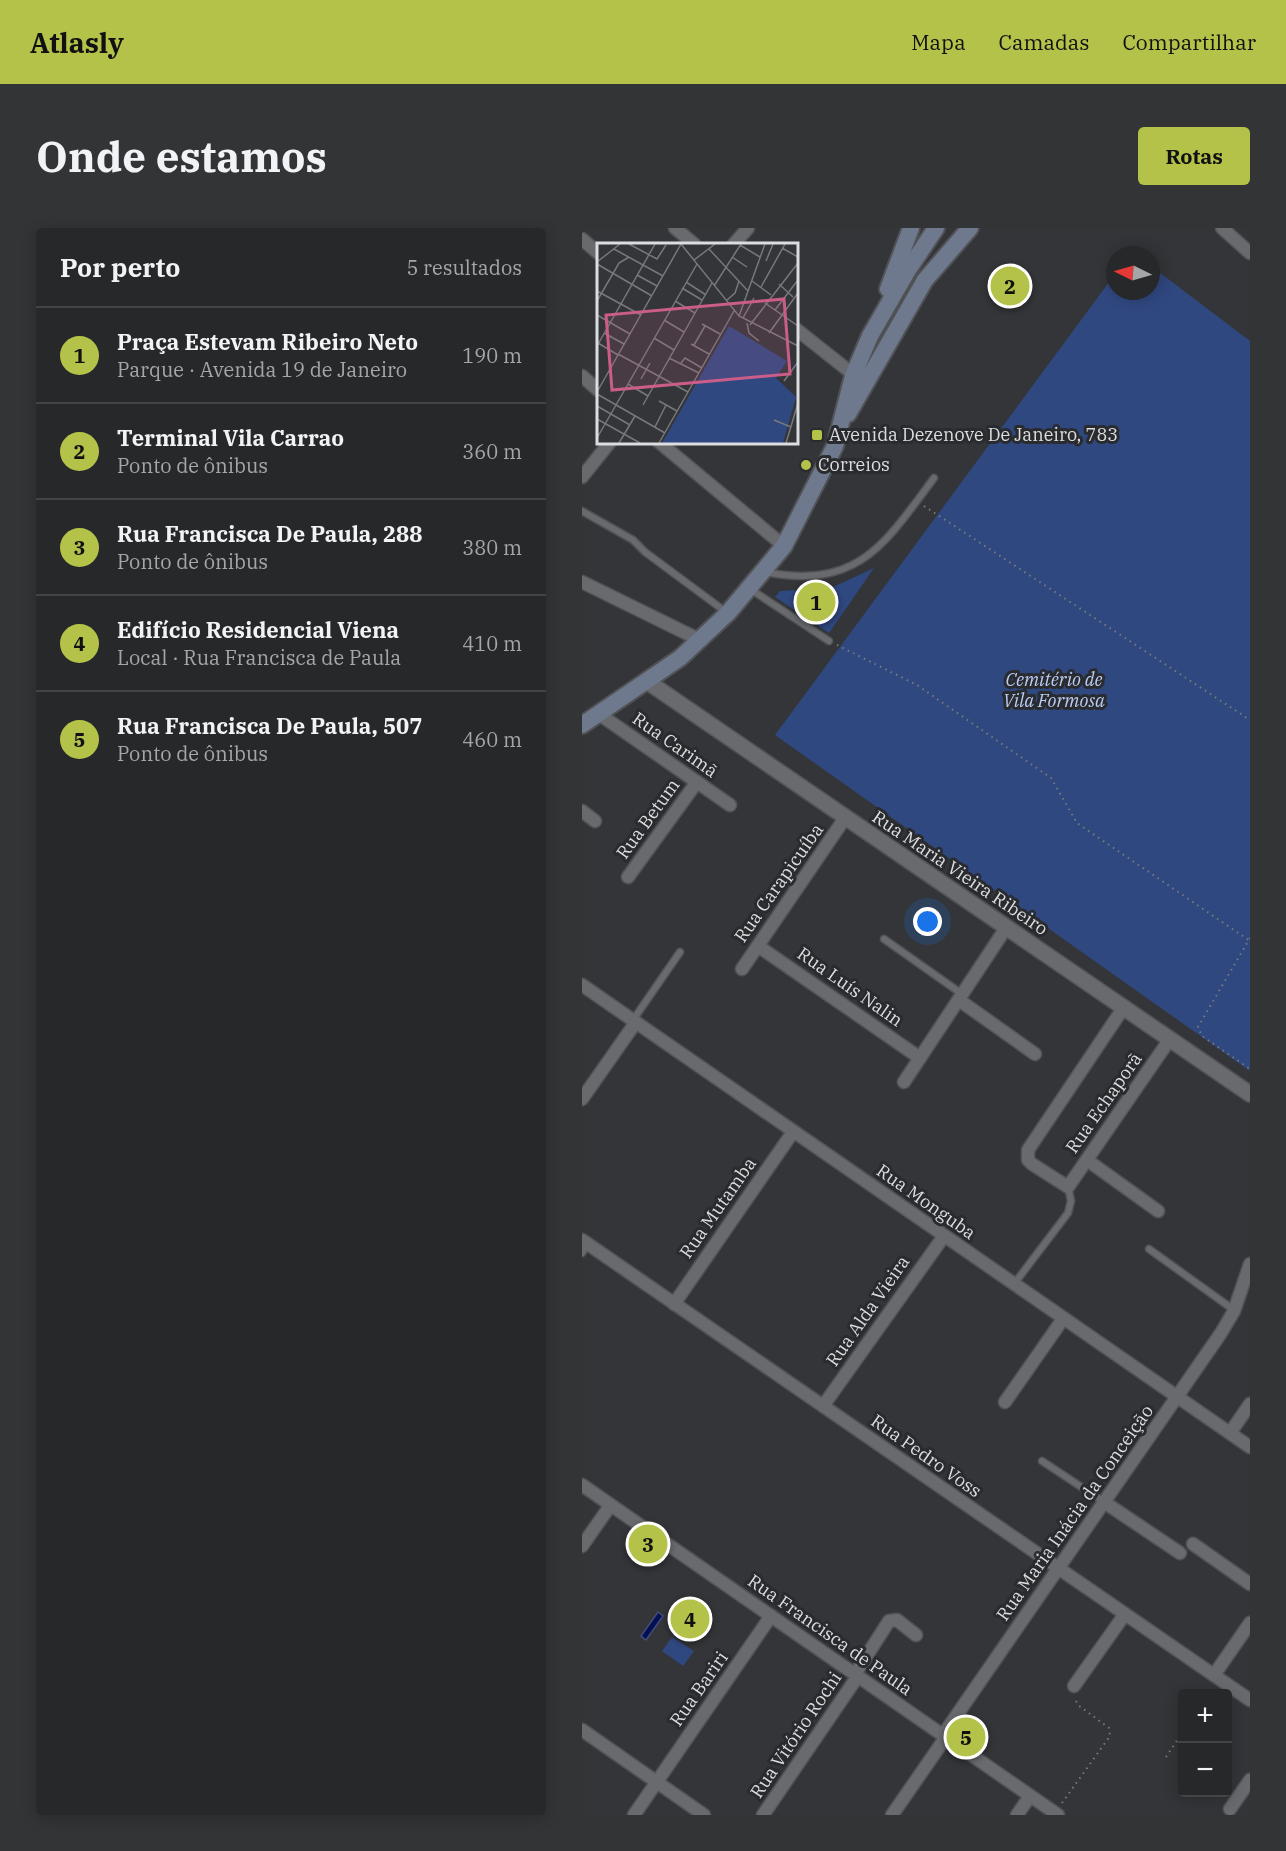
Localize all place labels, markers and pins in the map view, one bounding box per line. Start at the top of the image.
pin: 2 [990,264,1030,308]
place label: Avenida Dezenove De Janeiro, 783 [829,423,1118,446]
marker: Avenida Dezenove De Janeiro, 783 [810,428,824,442]
place label: Correios [818,453,890,476]
marker: Correios [799,458,813,472]
pin: 1 [796,580,836,625]
pin: 3 [628,1522,668,1566]
pin: 4 [670,1596,710,1642]
pin: 5 [946,1714,986,1760]

